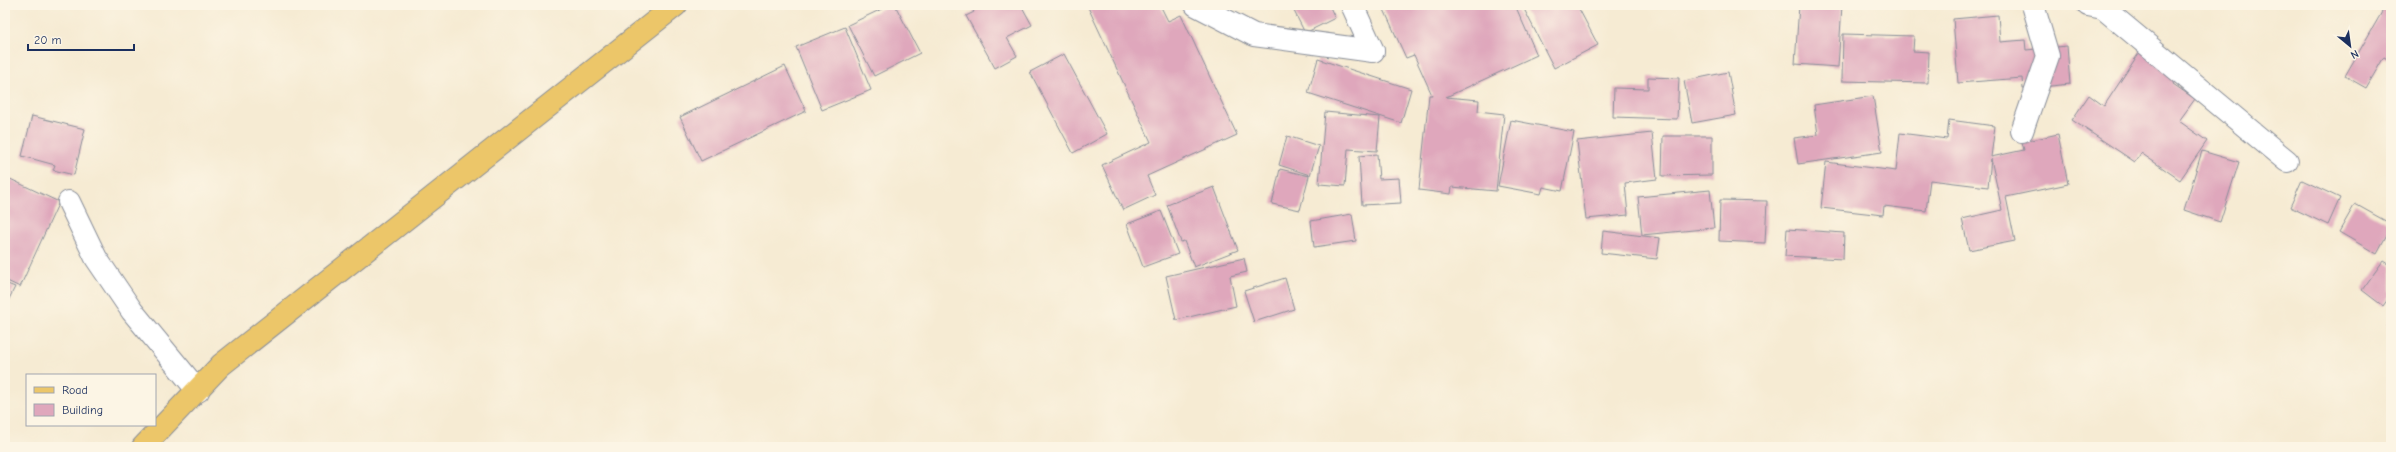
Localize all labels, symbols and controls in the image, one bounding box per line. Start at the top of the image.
scale bar [28,26,134,52]
north arrow [2330,26,2370,66]
text: 20 m [34,33,62,47]
text: N [2348,47,2361,62]
legend [26,374,156,426]
text: Road [62,383,88,397]
text: Building [62,403,103,417]

